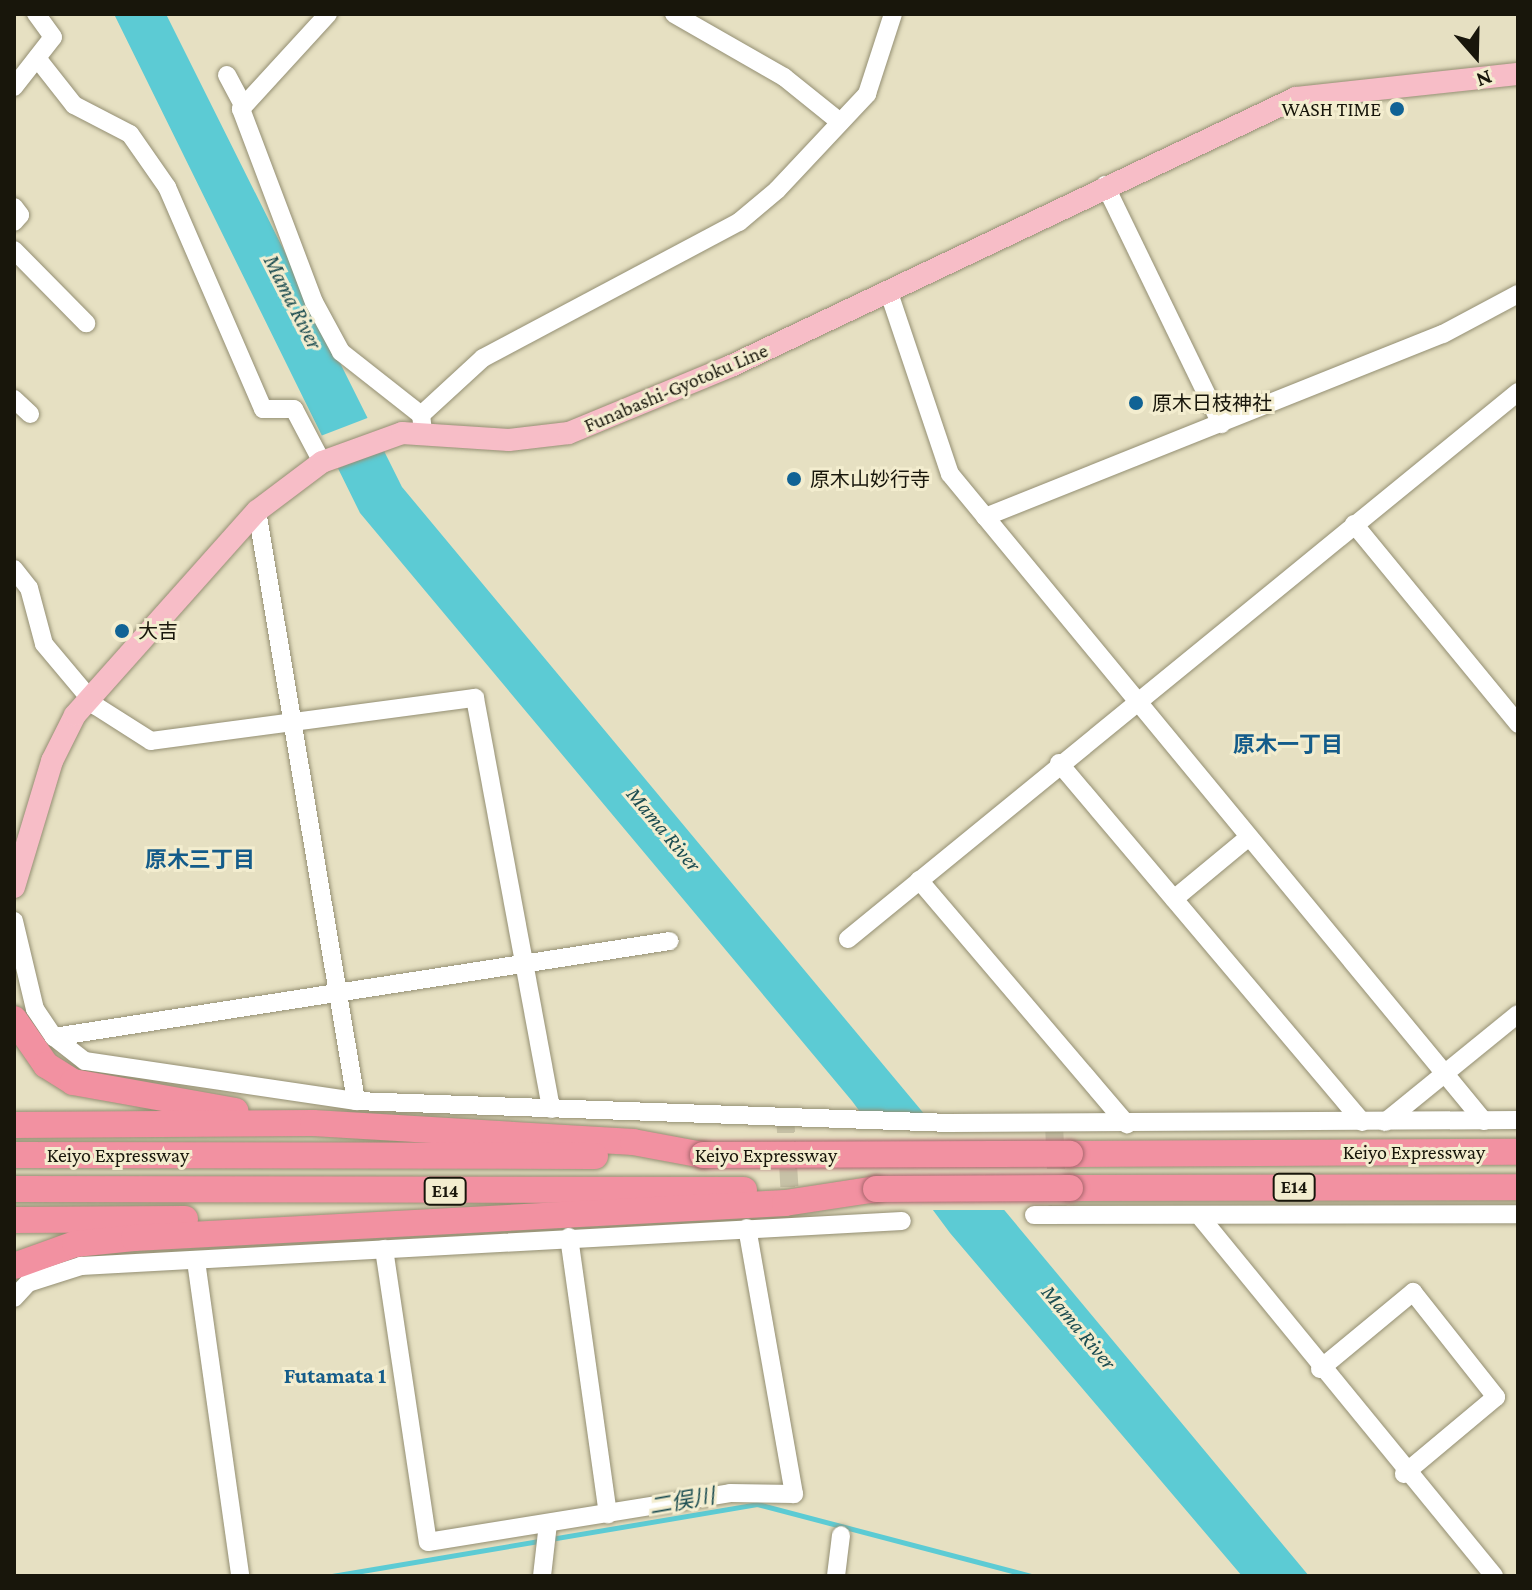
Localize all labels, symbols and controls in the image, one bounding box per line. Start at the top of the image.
north arrow [1436,16,1516,96]
text: N [1473,65,1496,93]
place label: WASH TIME [1282,97,1381,121]
marker: WASH TIME [1388,100,1406,118]
water label: Mama River [258,250,328,354]
street label: Funabashi-Gyotoku Line [581,338,771,438]
place label: 原木日枝神社 [1152,391,1272,415]
marker: 原木日枝神社 [1127,394,1145,412]
place label: 原木山妙行寺 [810,467,930,491]
marker: 原木山妙行寺 [785,470,803,488]
place label: 大吉 [138,619,178,643]
marker: 大吉 [113,622,131,640]
district label: 原木一丁目 [1233,732,1343,758]
water label: Mama River [621,781,707,877]
district label: 原木三丁目 [145,847,255,873]
street label: Keiyo Expressway [1343,1140,1485,1164]
street label: Keiyo Expressway [47,1143,189,1167]
street label: Keiyo Expressway [695,1143,837,1167]
road number: E14 [1272,1173,1316,1201]
road number: E14 [423,1177,467,1205]
water label: Mama River [1036,1279,1122,1375]
district label: Futamata 1 [284,1363,386,1389]
water label: 二俣川 [647,1482,717,1520]

